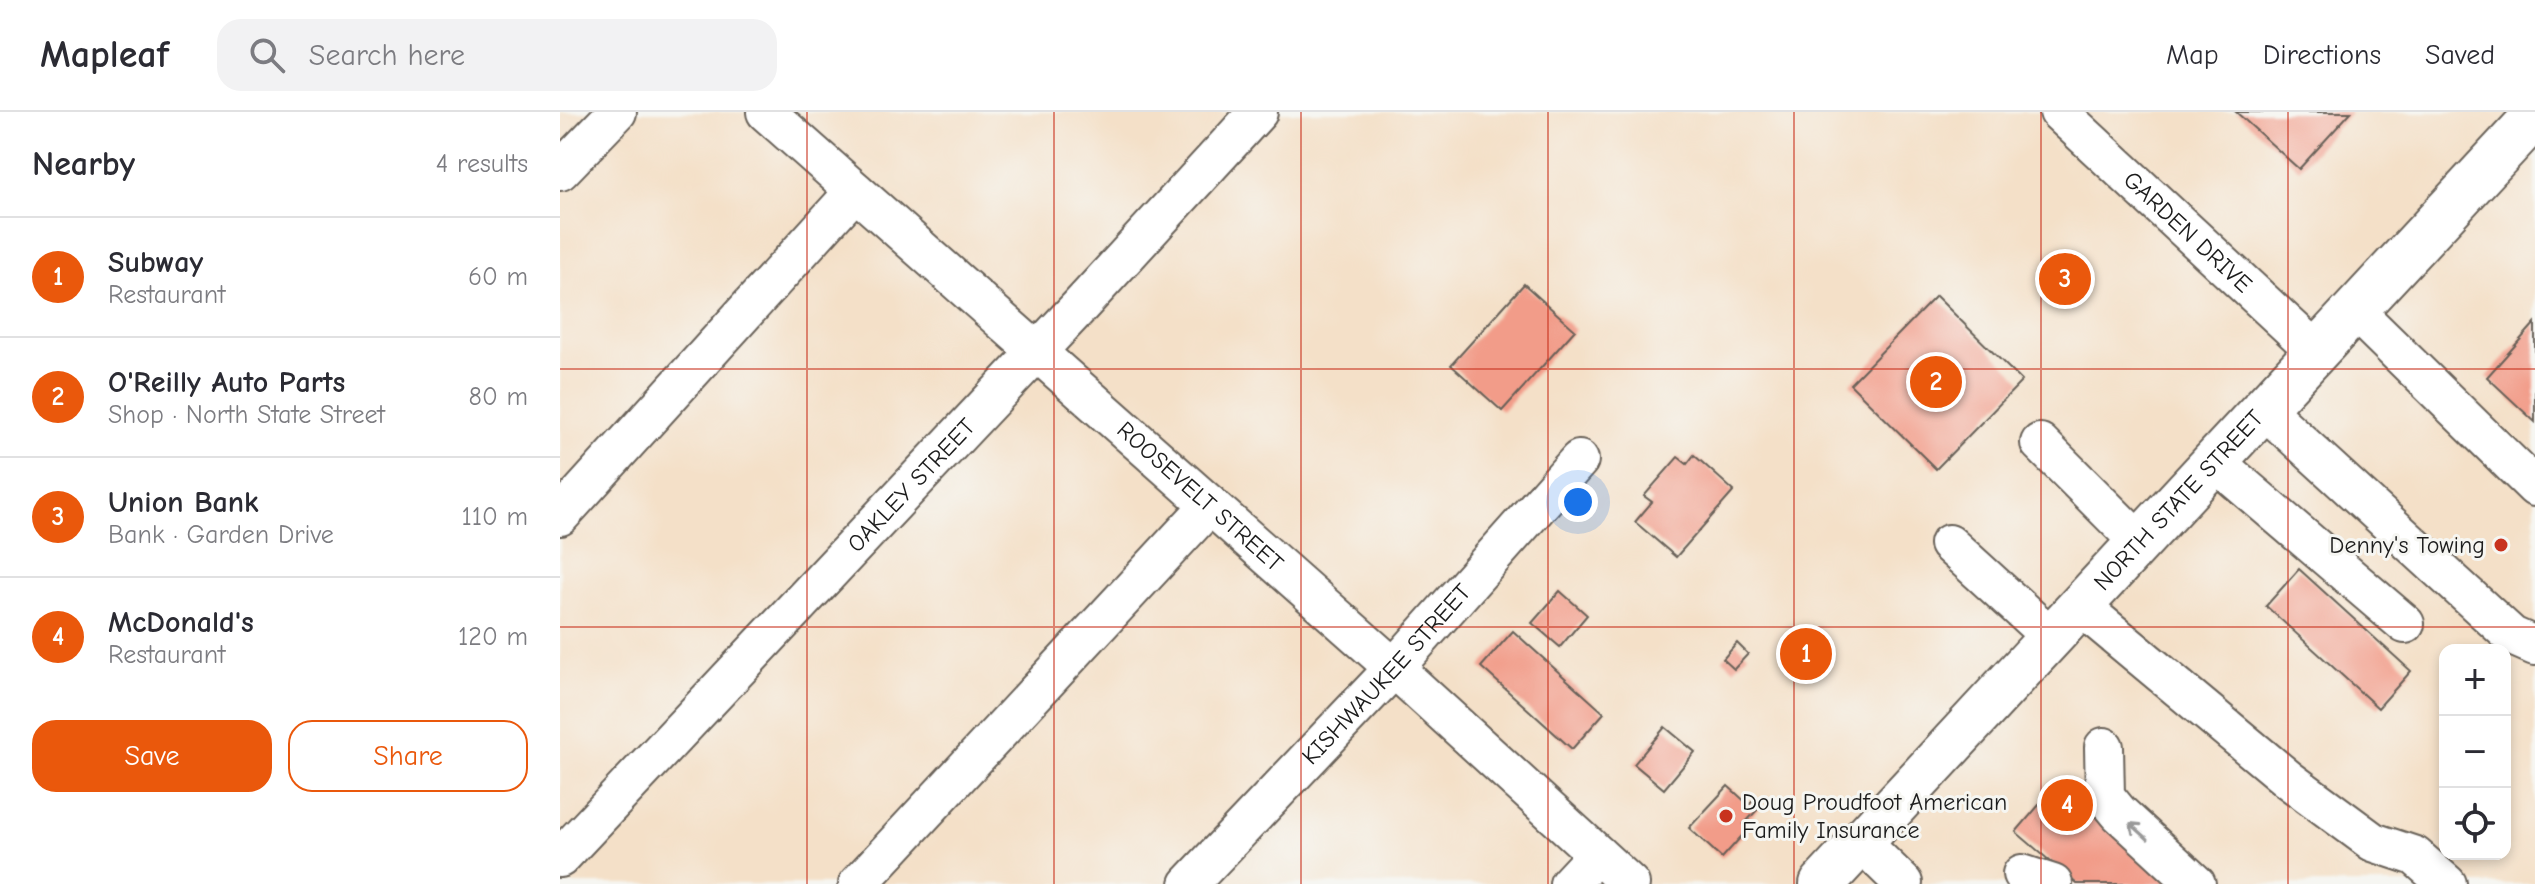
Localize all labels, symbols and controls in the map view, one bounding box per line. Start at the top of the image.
search box [217,19,777,91]
text: Mapleaf [40,33,169,77]
icon: search [245,33,289,77]
text: Search here [309,38,465,73]
text: Map [2166,39,2219,71]
text: Directions [2263,39,2381,71]
text: Saved [2425,39,2495,71]
text: Nearby [32,144,135,184]
text: 4 results [436,149,528,179]
street label: GARDEN DRIVE [2118,165,2258,298]
text: Subway [108,245,203,280]
pin: 3 [2039,249,2091,309]
text: 1 [53,262,63,292]
text: 60 m [468,262,528,292]
text: Restaurant [108,280,225,310]
pin: 2 [1910,352,1962,412]
text: O'Reilly Auto Parts [108,365,345,400]
text: 2 [52,382,64,412]
text: 80 m [469,382,528,412]
text: Shop · North State Street [108,400,385,430]
street label: NORTH STATE STREET [2088,404,2269,596]
street label: OAKLEY STREET [841,412,981,558]
street label: ROOSEVELT STREET [1112,416,1289,578]
your location [1558,482,1598,522]
text: Union Bank [108,485,259,520]
text: 3 [52,502,64,532]
text: 110 m [461,502,528,532]
text: Bank · Garden Drive [108,520,334,550]
place label: Denny's Towing [2329,531,2485,559]
marker: Denny's Towing [2492,536,2510,554]
street label: KISHWAUKEE STREET [1296,578,1477,770]
text: McDonald's [108,605,254,640]
text: 4 [52,622,64,652]
text: 120 m [458,622,528,652]
pin: 1 [1780,624,1832,684]
text: Restaurant [108,640,225,670]
map controls [2439,644,2511,860]
button: + [2439,644,2511,716]
button: − [2439,716,2511,788]
button: Save [32,720,272,792]
button: Share [288,720,528,792]
pin: 4 [2041,775,2093,835]
place label: Doug Proudfoot American Family Insurance [1742,788,2007,844]
button: locate [2439,788,2511,860]
marker: Doug Proudfoot American Family Insurance [1717,807,1735,825]
one-way arrow [2129,823,2149,841]

